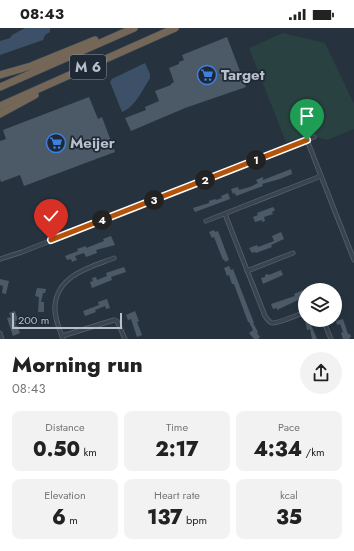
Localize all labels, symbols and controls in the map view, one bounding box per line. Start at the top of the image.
text: 08:43 [20,3,64,25]
road number: M 6 [70,55,106,79]
supermarket icon: Target [196,64,218,86]
place label: Target [221,64,265,86]
pin [290,99,324,140]
icon: arrive [296,105,318,127]
supermarket icon: Meijer [45,132,67,154]
place label: Meijer [70,132,116,154]
pin: 1 [246,150,266,170]
text: 1 [253,152,259,168]
pin: 2 [195,170,215,190]
text: 2 [201,172,209,188]
pin: 3 [144,190,164,210]
text: 3 [151,192,157,208]
pin [34,199,68,240]
icon: check [40,205,62,227]
pin: 4 [92,210,112,230]
text: 4 [98,212,106,228]
map controls [298,283,342,327]
button: layers [298,283,342,327]
scale bar [12,311,122,330]
text: 200 m [18,312,49,328]
text: Morning run [12,348,143,380]
button: share [300,352,342,394]
text: 08:43 [12,379,45,398]
text: Distance [45,419,85,435]
text: Time [166,419,188,435]
text: Pace [278,419,300,435]
text: 0.50 [33,435,80,464]
text: 2:17 [155,435,199,464]
text: 4:34 [253,435,302,464]
text: km [80,444,97,460]
text: /km [302,444,325,460]
text: Elevation [44,487,86,503]
text: Heart rate [154,487,200,503]
text: kcal [280,487,298,503]
text: 6 [52,503,66,532]
text: 137 [147,503,183,532]
text: 35 [276,503,302,532]
text: m [66,512,78,528]
text: bpm [183,512,207,528]

